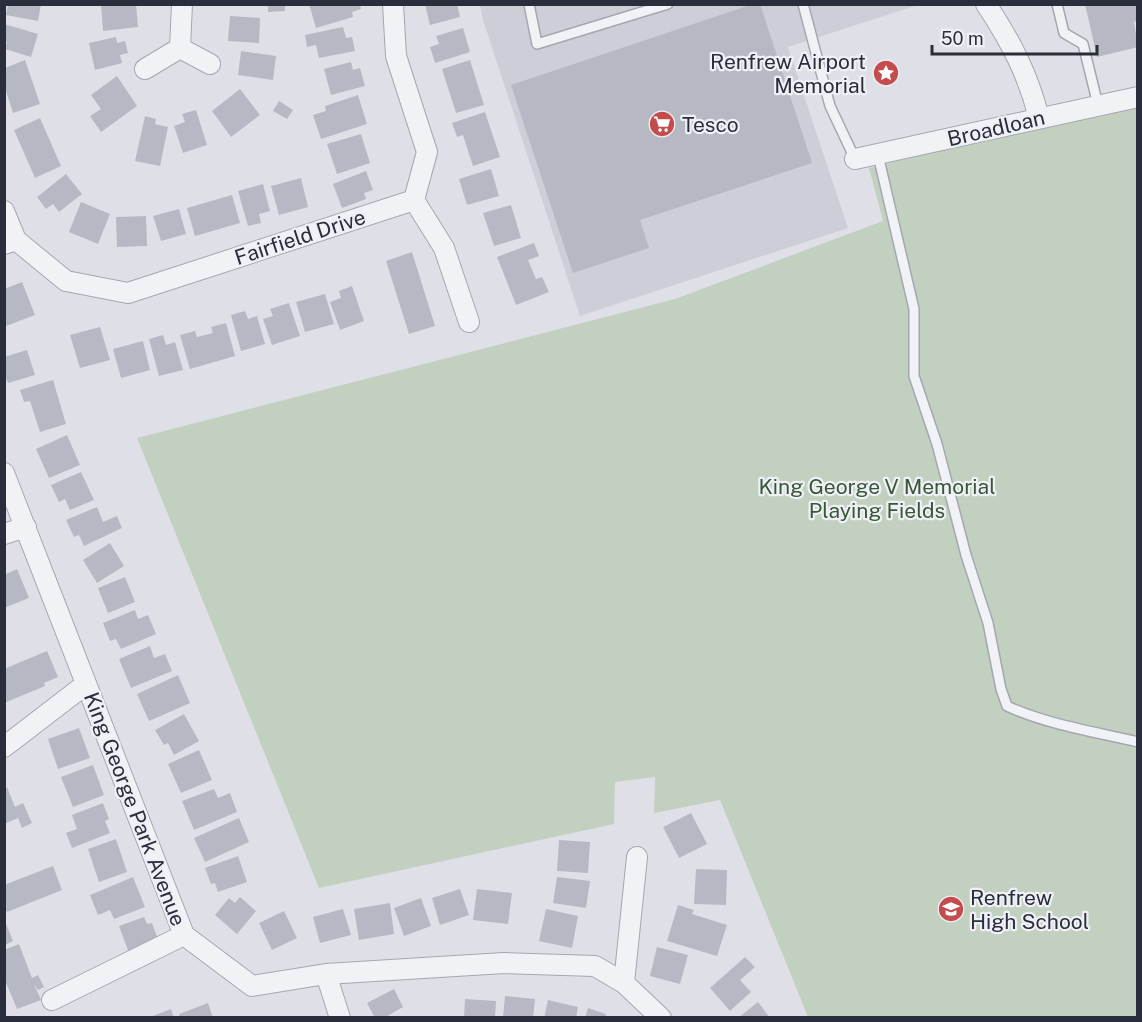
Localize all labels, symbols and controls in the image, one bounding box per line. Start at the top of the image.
scale bar [932,18,1097,56]
text: 50 m [941,28,984,49]
place label: Renfrew Airport Memorial [710,49,866,98]
place icon: Renfrew Airport Memorial [871,58,901,88]
street label: Broadloan [945,105,1047,151]
supermarket icon: Tesco [647,109,677,139]
place label: Tesco [682,112,739,137]
street label: Fairfield Drive [231,204,369,270]
park label: King George V Memorial Playing Fields [758,474,996,523]
street label: King George Park Avenue [79,688,191,930]
place label: Renfrew High School [970,885,1089,934]
school or university icon: Renfrew High School [936,894,966,924]

